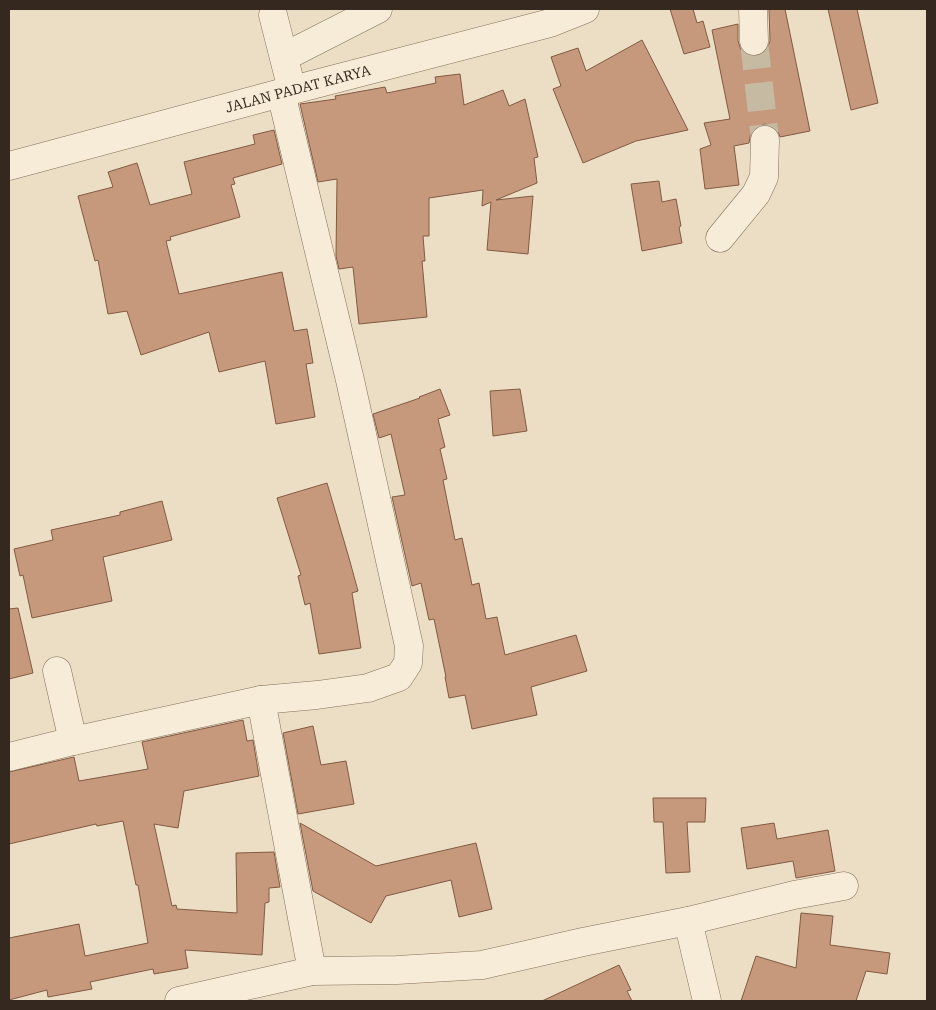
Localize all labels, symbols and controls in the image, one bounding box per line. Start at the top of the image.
street label: JALAN PADAT KARYA [223,62,372,116]

